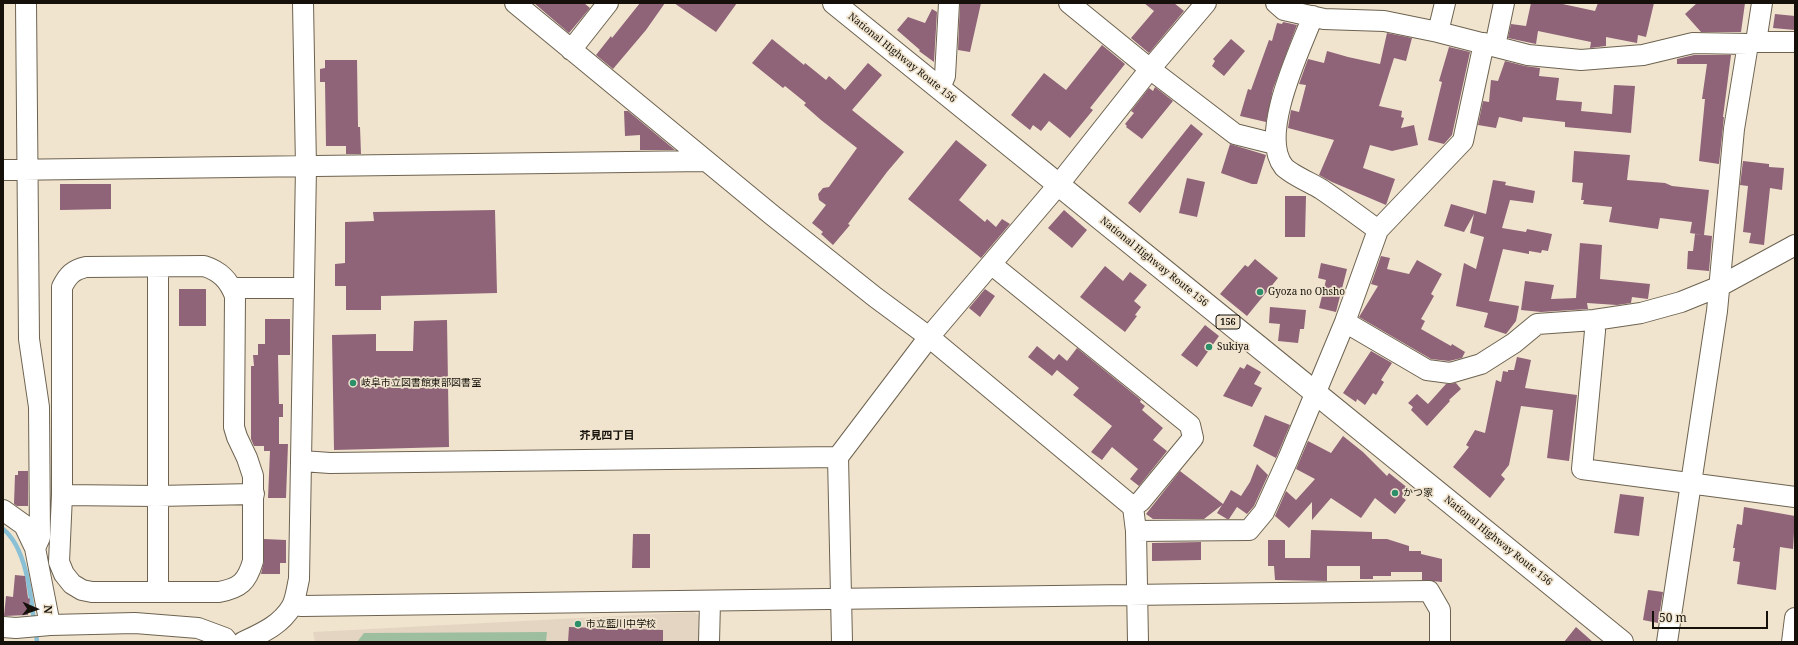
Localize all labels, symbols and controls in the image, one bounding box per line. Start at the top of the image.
street label: National Highway Route 156 [846,11,958,105]
street label: National Highway Route 156 [1098,215,1210,309]
place label: Gyoza no Ohsho [1268,286,1345,298]
marker: Gyoza no Ohsho [1255,287,1265,297]
road number: 156 [1216,315,1240,329]
place label: Sukiya [1217,341,1249,353]
marker: Sukiya [1204,342,1214,352]
place label: 岐阜市立図書館東部図書室 [361,377,481,389]
marker: 岐阜市立図書館東部図書室 [348,378,358,388]
district label: 芥見四丁目 [580,429,634,443]
place label: かつ家 [1403,487,1433,499]
marker: かつ家 [1390,488,1400,498]
street label: National Highway Route 156 [1442,494,1554,588]
north arrow [16,589,56,629]
scale bar [1654,603,1770,629]
text: N [41,605,56,614]
text: 50 m [1659,609,1687,626]
place label: 市立藍川中学校 [586,618,656,630]
marker: 市立藍川中学校 [573,619,583,629]

